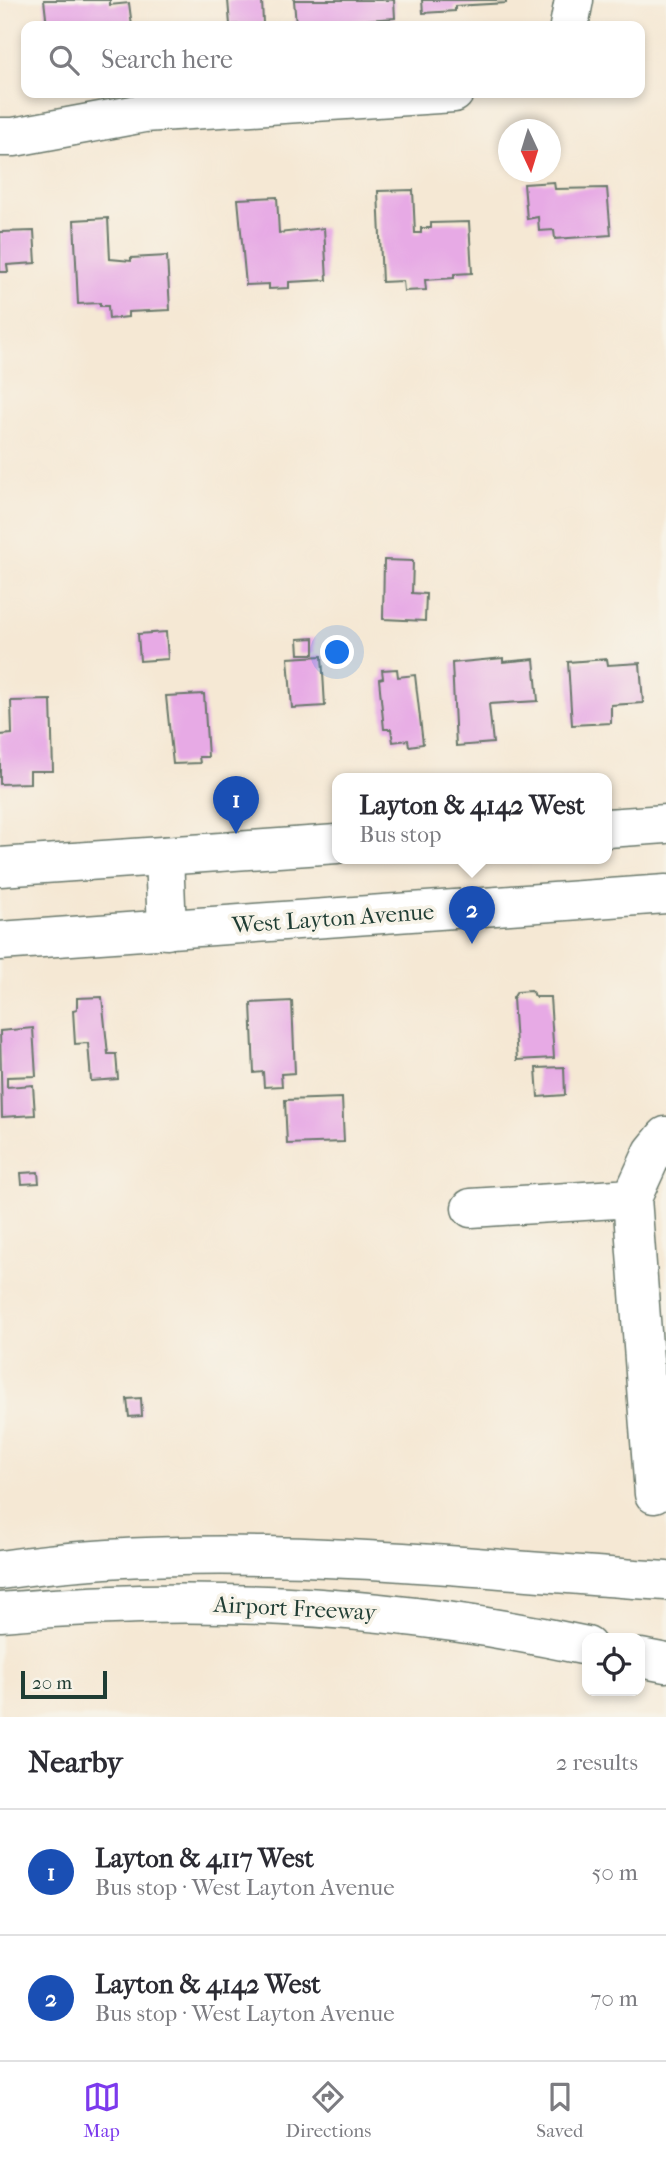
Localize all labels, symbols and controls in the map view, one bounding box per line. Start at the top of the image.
search box [21,21,645,98]
icon: search [45,41,83,79]
text: Search here [101,44,233,75]
north arrow [498,119,561,182]
your location [320,635,354,669]
popup [332,773,612,864]
pin: 1 [213,776,259,834]
text: Layton & 4142 West [359,790,585,821]
text: Bus stop [359,821,441,848]
pin: 2 [449,886,495,944]
street label: West Layton Avenue [230,898,435,939]
street label: Airport Freeway [212,1591,378,1626]
map controls [582,1633,645,1696]
button: locate [582,1633,645,1696]
scale bar [21,1668,107,1700]
text: 20 m [32,1672,72,1694]
text: Nearby [28,1745,123,1780]
text: 2 results [556,1749,638,1776]
text: Layton & 4117 West [95,1843,314,1874]
text: 1 [47,1859,55,1886]
text: 50 m [591,1859,638,1886]
text: Bus stop · West Layton Avenue [95,1874,395,1901]
text: Layton & 4142 West [95,1969,321,2000]
text: 2 [45,1985,57,2012]
text: 70 m [590,1985,638,2012]
text: Bus stop · West Layton Avenue [95,2000,395,2027]
tab: Map [83,2078,121,2142]
tab: Directions [286,2078,371,2142]
tab: Saved [536,2078,583,2142]

